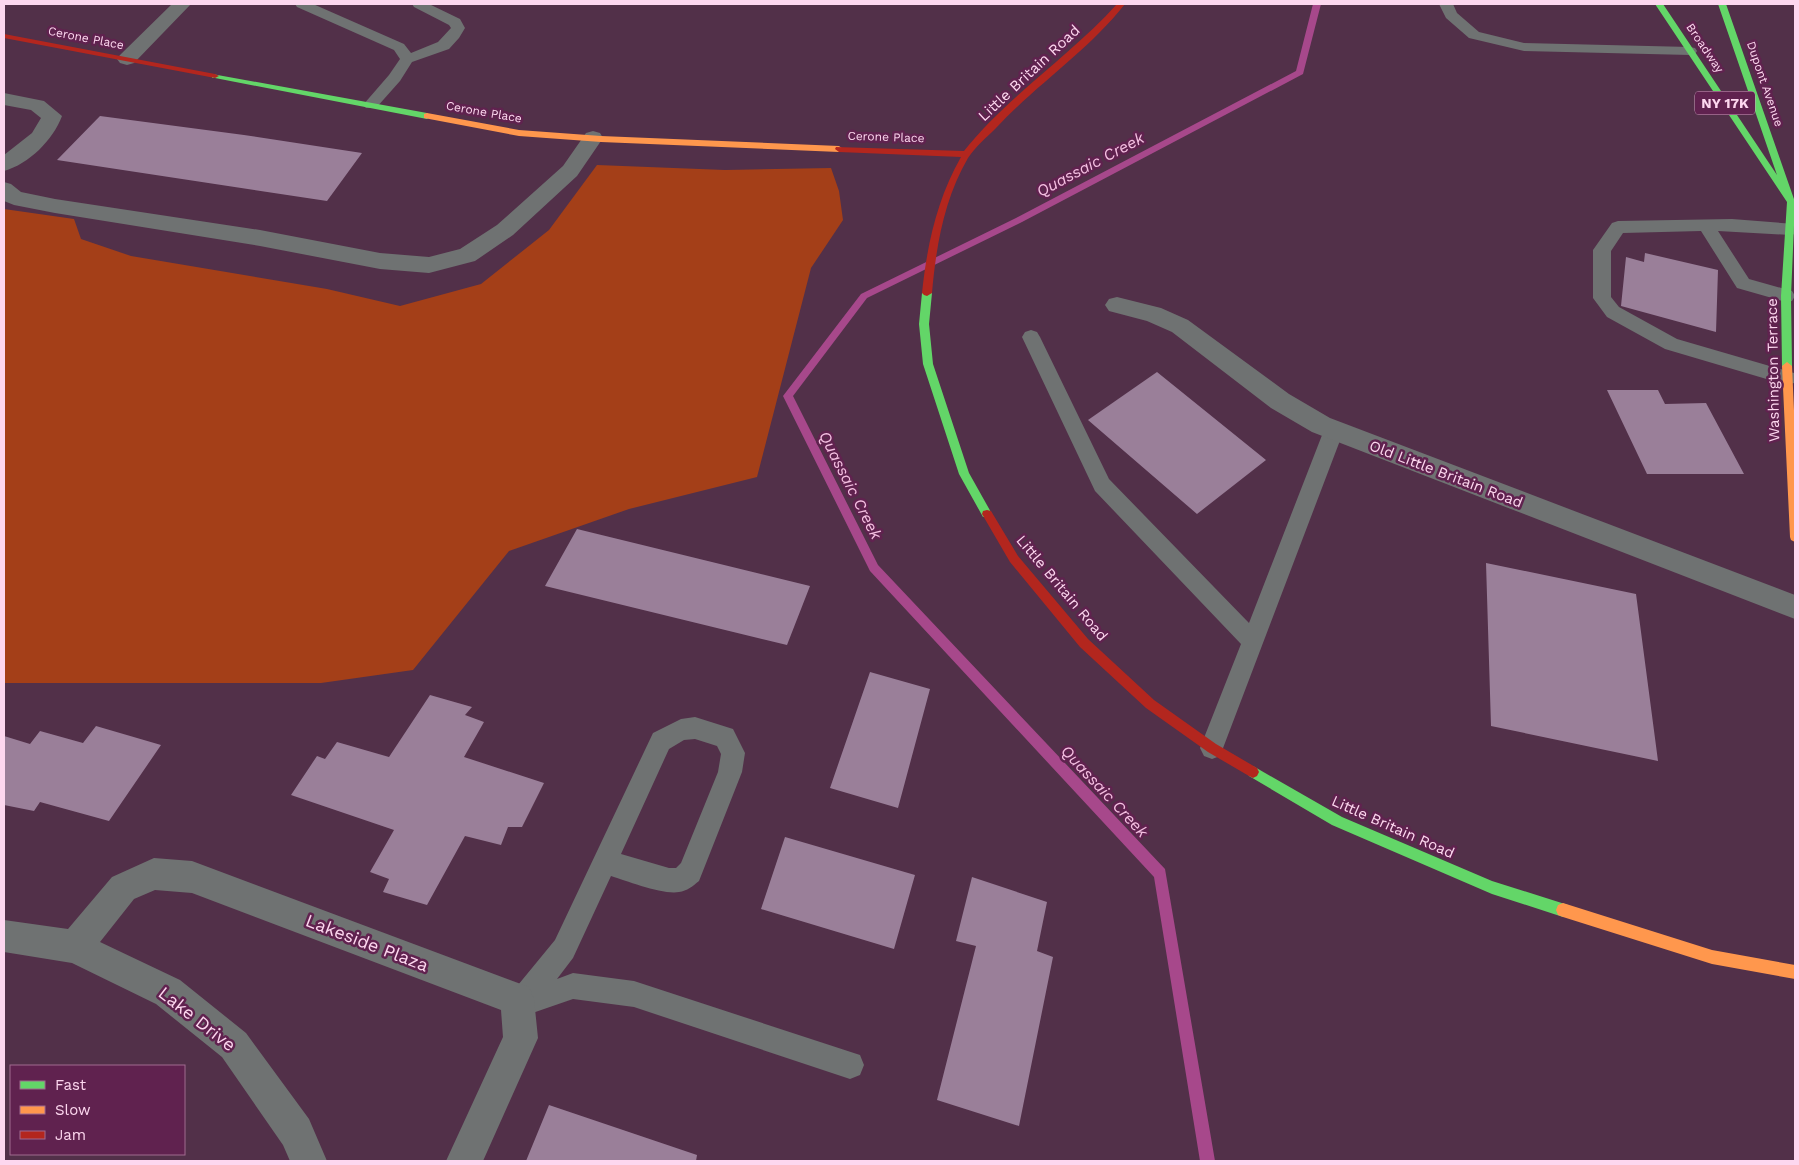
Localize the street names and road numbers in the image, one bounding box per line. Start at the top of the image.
street label: Little Britain Road [974,21,1084,125]
street label: Broadway [1683,21,1727,76]
street label: Cerone Place [47,24,125,52]
street label: Dupont Avenue [1744,40,1786,129]
road number: NY 17K [1695,92,1755,115]
street label: Cerone Place [445,98,523,126]
street label: Cerone Place [847,129,925,145]
street label: Washington Terrace [1763,298,1783,442]
street label: Old Little Britain Road [1367,436,1525,512]
street label: Little Britain Road [1012,531,1112,645]
street label: Little Britain Road [1329,792,1457,862]
street label: Lakeside Plaza [303,909,432,976]
street label: Lake Drive [155,982,240,1055]

